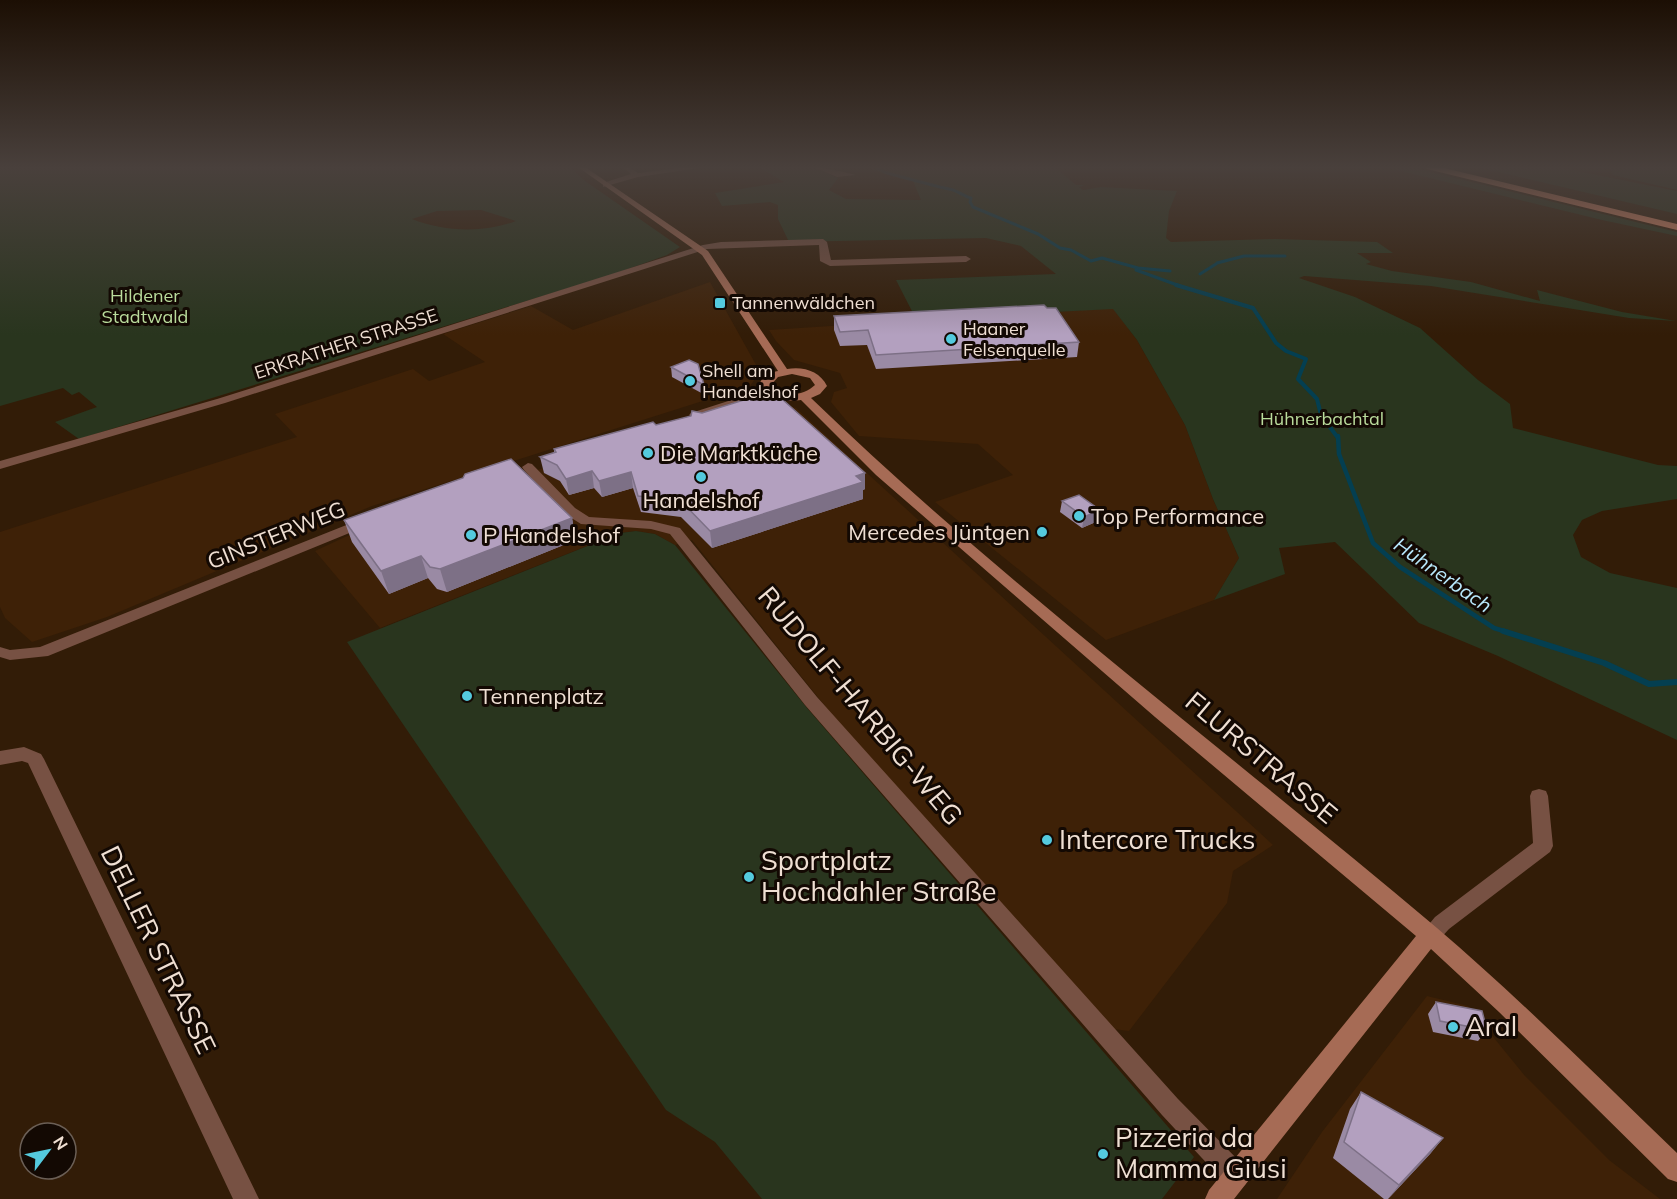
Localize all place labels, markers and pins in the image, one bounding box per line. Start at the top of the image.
place label: Tannenwäldchen [732,291,875,314]
marker: Tannenwäldchen [713,296,727,310]
place label: Haaner Felsenquelle [963,317,1065,361]
marker: Haaner Felsenquelle [944,332,958,346]
place label: Shell am Handelshof [702,359,799,403]
marker: Shell am Handelshof [683,374,697,388]
place label: Die Marktküche [660,439,818,467]
marker: Die Marktküche [641,446,655,460]
marker: Handelshof [694,470,708,484]
place label: Handelshof [642,486,760,514]
place label: Top Performance [1091,502,1264,530]
marker: Top Performance [1072,509,1086,523]
place label: Mercedes Jüntgen [848,518,1030,546]
place label: P Handelshof [483,521,621,549]
marker: Mercedes Jüntgen [1035,525,1049,539]
marker: P Handelshof [464,528,478,542]
place label: Tennenplatz [479,682,604,710]
marker: Tennenplatz [460,689,474,703]
place label: Intercore Trucks [1059,822,1255,856]
marker: Intercore Trucks [1040,833,1054,847]
place label: Sportplatz Hochdahler Straße [761,843,996,908]
marker: Sportplatz Hochdahler Straße [742,870,756,884]
place label: Aral [1465,1009,1517,1043]
marker: Aral [1446,1020,1460,1034]
place label: Pizzeria da Mamma Giusi [1115,1120,1287,1185]
marker: Pizzeria da Mamma Giusi [1096,1147,1110,1161]

